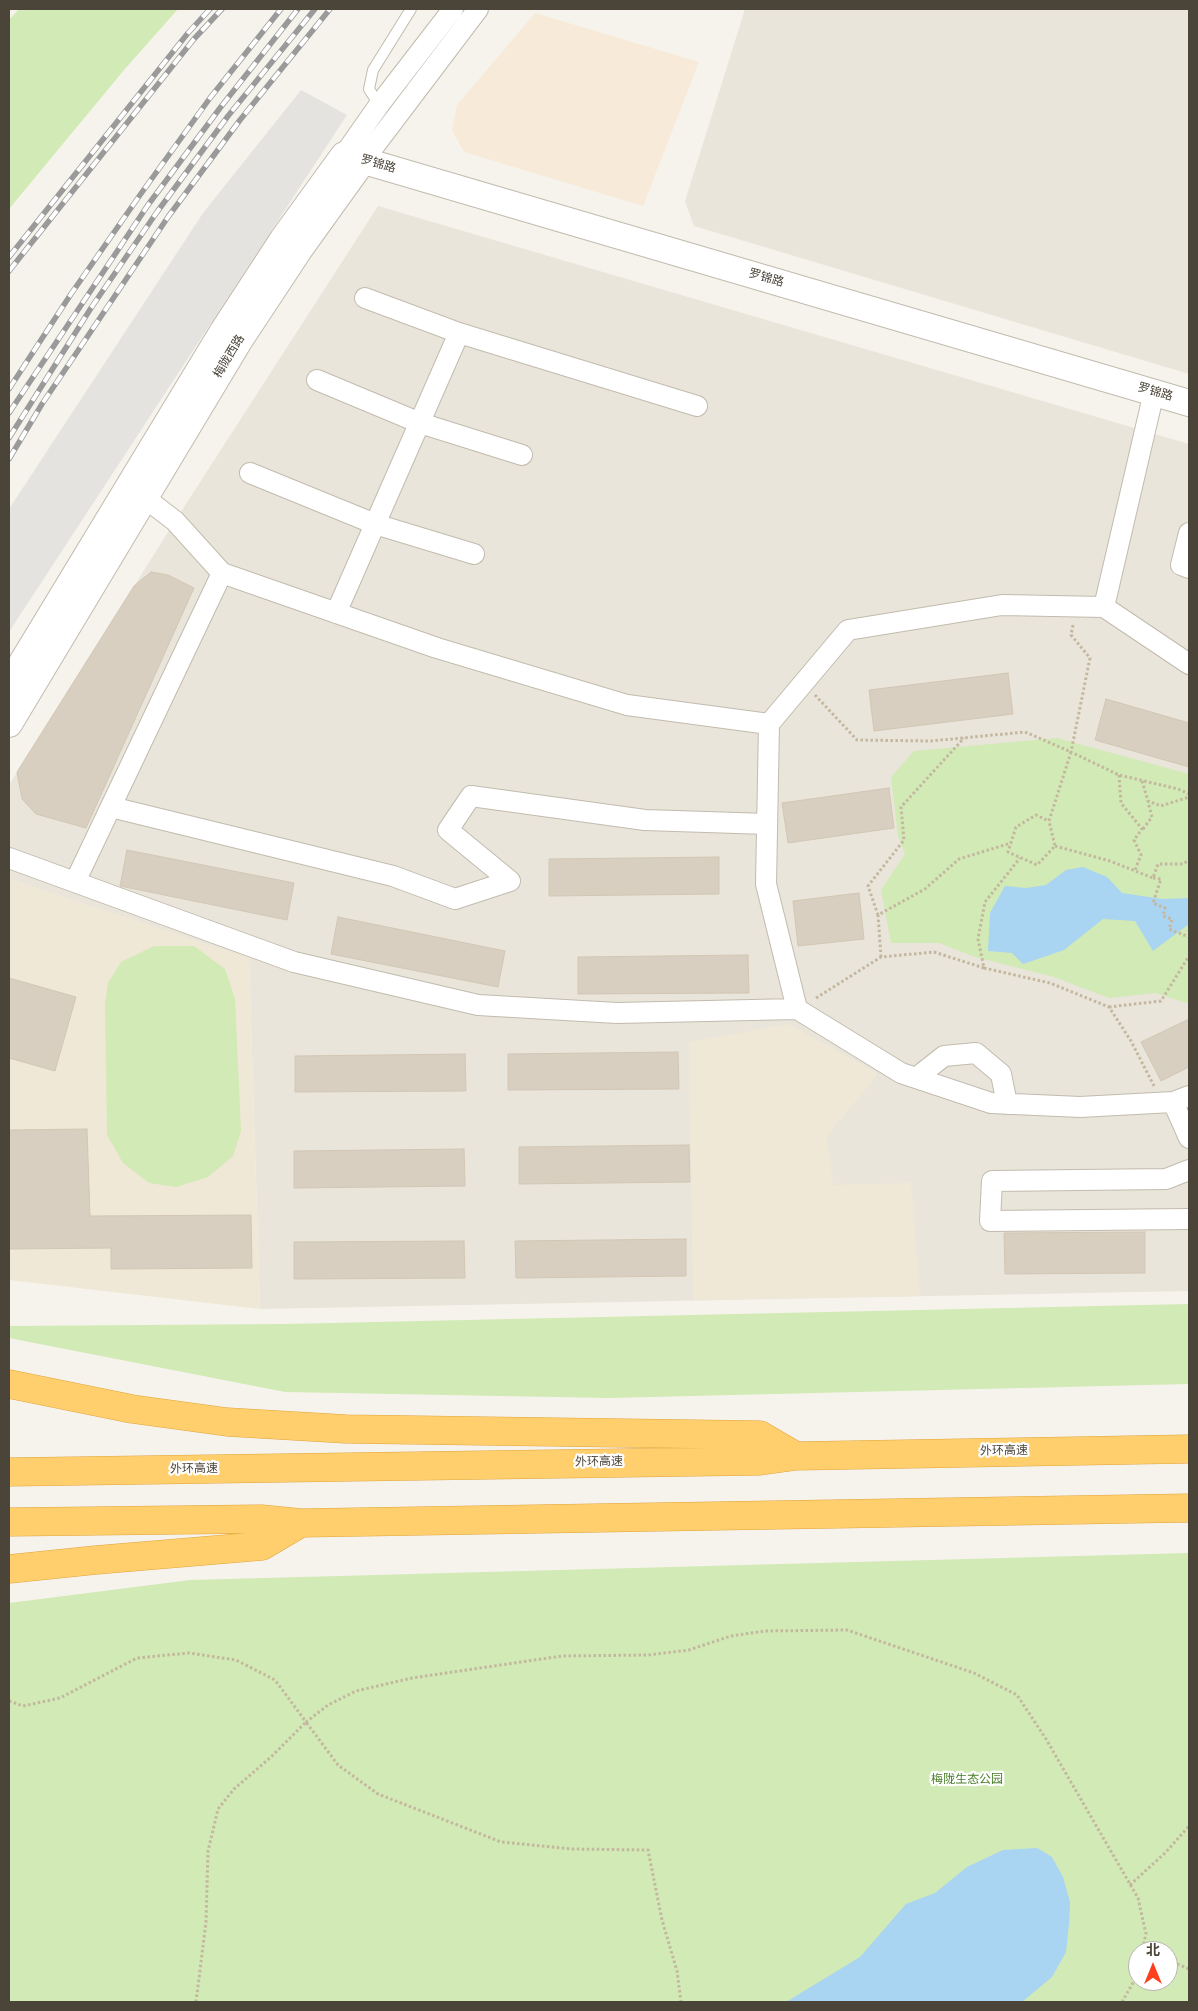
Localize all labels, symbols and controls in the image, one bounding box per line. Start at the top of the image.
street label: 罗锦路 [359,153,397,177]
street label: 罗锦路 [747,267,785,291]
street label: 梅陇西路 [211,333,249,381]
street label: 罗锦路 [1136,381,1174,405]
street label: 外环高速 [980,1444,1028,1460]
street label: 外环高速 [575,1455,623,1471]
street label: 外环高速 [170,1462,218,1478]
park label: 梅陇生态公园 [931,1774,1003,1788]
north arrow [1128,1941,1178,1991]
text: 北 [1146,1943,1160,1960]

